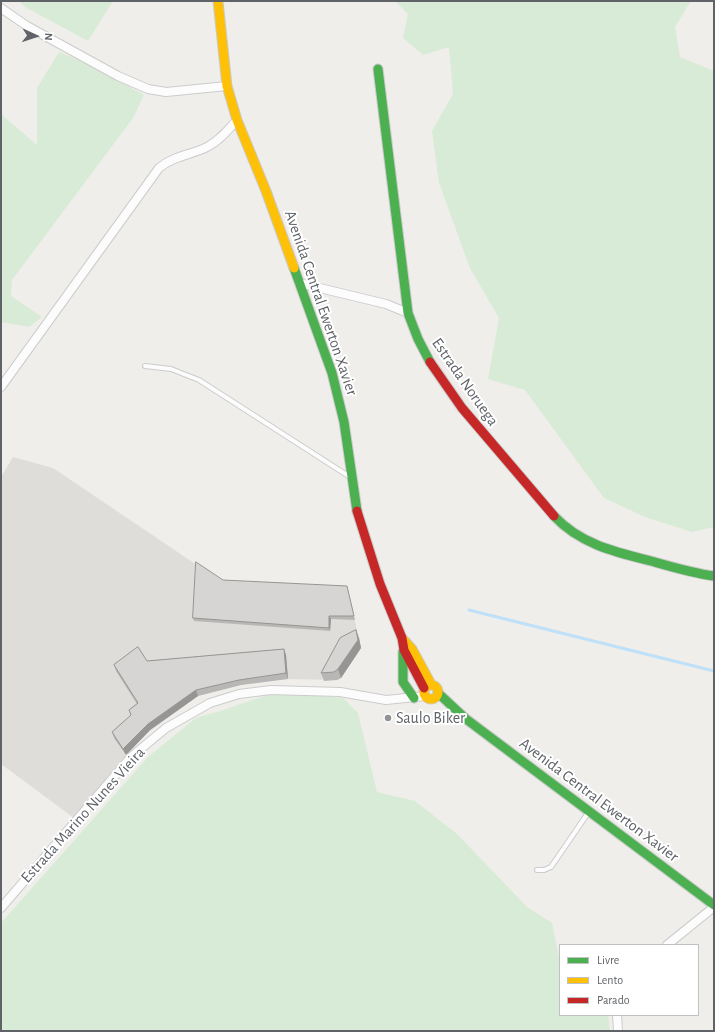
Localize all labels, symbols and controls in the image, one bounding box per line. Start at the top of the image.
north arrow [16,16,56,56]
text: N [43,33,54,41]
street label: Avenida Central Ewerton Xavier [280,208,362,398]
street label: Estrada Noruega [428,334,502,430]
place label: Saulo Biker [396,708,465,728]
marker: Saulo Biker [383,713,393,723]
street label: Avenida Central Ewerton Xavier [516,734,682,866]
street label: Estrada Marino Nunes Vieira [17,743,149,887]
legend [559,944,699,1016]
text: Livre [597,954,619,966]
text: Lento [597,974,623,986]
text: Parado [597,994,630,1006]

